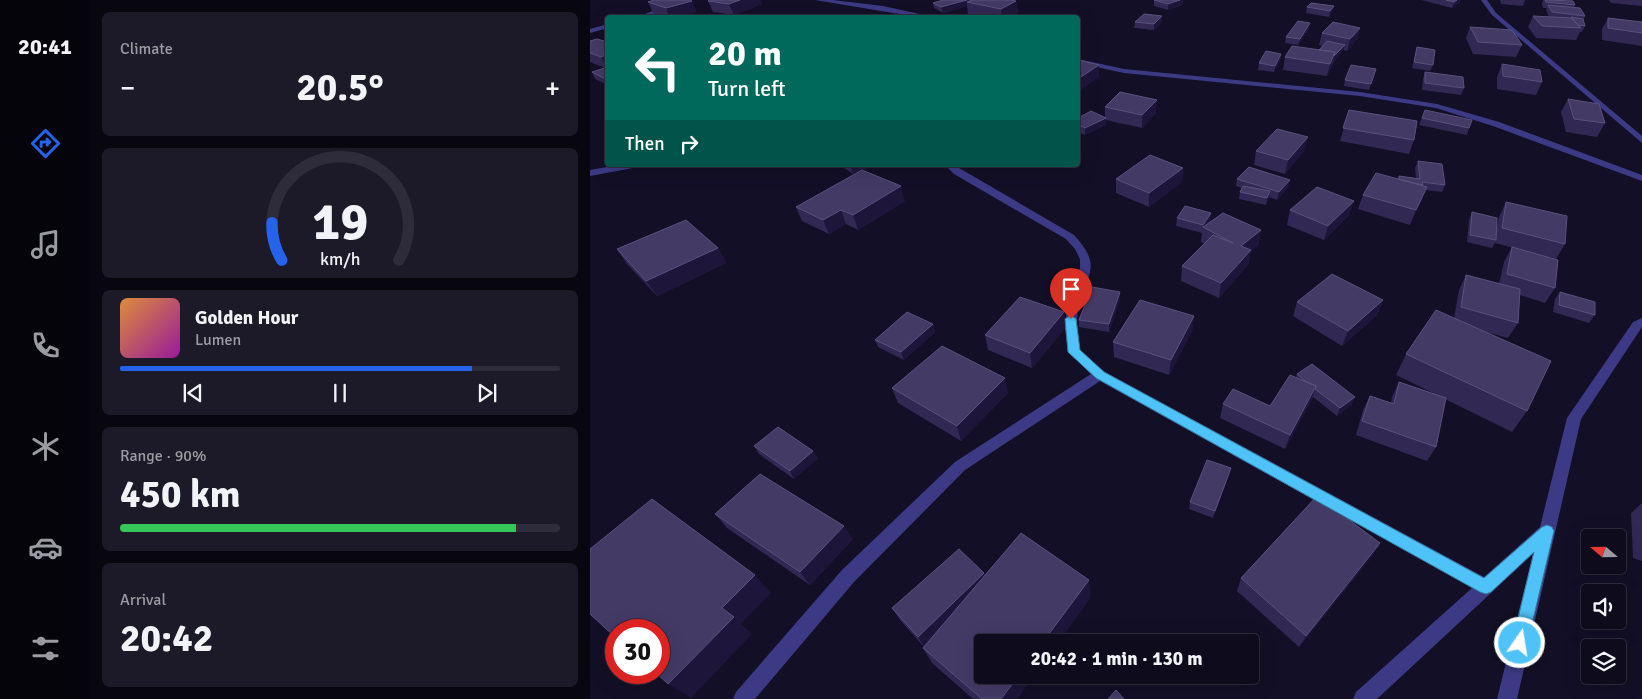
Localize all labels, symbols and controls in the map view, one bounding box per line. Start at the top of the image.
text: 20 m [708,32,782,75]
text: 20:41 [18,33,72,60]
icon: left [625,35,690,100]
text: Climate [120,39,173,59]
text: 20.5° [296,64,384,111]
text: − [120,71,135,105]
text: + [545,71,560,105]
text: Turn left [708,75,786,102]
icon: directions [28,126,63,161]
icon: right [675,130,703,158]
text: Then [625,132,665,156]
text: 19 [312,190,368,254]
icon: music [28,227,63,262]
text: km/h [320,248,360,270]
pin [1050,268,1092,319]
icon: arrive [1057,275,1085,303]
text: Golden Hour [195,306,298,330]
icon: phone [28,328,63,363]
text: Lumen [195,330,241,350]
icon: previous [179,379,207,407]
icon: pause [326,379,354,407]
icon: next [473,379,501,407]
icon: climate [28,429,63,464]
text: Range · 90% [120,446,206,466]
text: 450 km [120,471,241,518]
north arrow [1581,529,1626,574]
map controls [1581,529,1626,684]
icon: car [28,530,63,565]
button: sound [1581,584,1626,629]
text: Arrival [120,590,166,610]
text: 20:42 [120,615,213,662]
position arrow [1493,616,1545,668]
speed limit sign: 30 [605,619,670,684]
icon: filters [28,631,63,666]
button: layers [1581,639,1626,684]
text: 20:42 · 1 min · 130 m [1030,647,1203,671]

